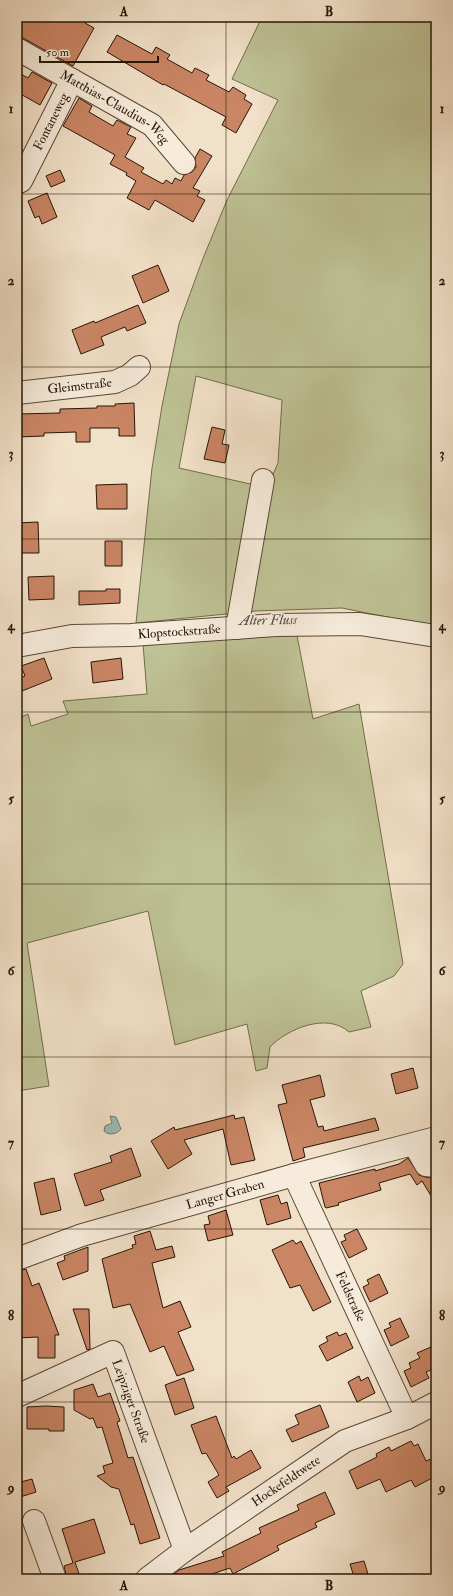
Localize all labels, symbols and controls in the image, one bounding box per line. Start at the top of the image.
text: A [119,4,129,20]
text: B [325,4,333,20]
scale bar [40,38,158,64]
text: 50 m [46,45,70,60]
street label: Matthias-Claudius-Weg [57,67,173,148]
street label: Fontaneweg [30,90,72,153]
text: 1 [9,101,14,117]
text: 1 [440,101,445,117]
text: 2 [8,273,15,289]
text: 2 [439,273,446,289]
street label: Gleimstraße [47,374,113,398]
text: 3 [9,446,14,462]
text: 3 [440,446,445,462]
water label: Alter Fluss [237,611,298,629]
text: 4 [6,618,15,634]
text: 4 [437,618,446,634]
street label: Klopstockstraße [137,621,221,643]
text: 5 [8,791,14,807]
text: 5 [439,791,445,807]
text: 6 [8,963,16,979]
text: 6 [439,963,447,979]
text: 7 [8,1135,15,1151]
text: 7 [439,1135,446,1151]
street label: Langer Graben [184,1176,266,1213]
street label: Feldstraße [332,1269,369,1325]
text: 8 [8,1308,14,1324]
text: 8 [439,1308,445,1324]
street label: Leipziger Straße [108,1357,154,1446]
street label: Hockefeldtwete [248,1452,324,1510]
text: 9 [6,1480,15,1496]
text: 9 [437,1480,446,1496]
text: A [119,1578,129,1594]
text: B [325,1578,333,1594]

